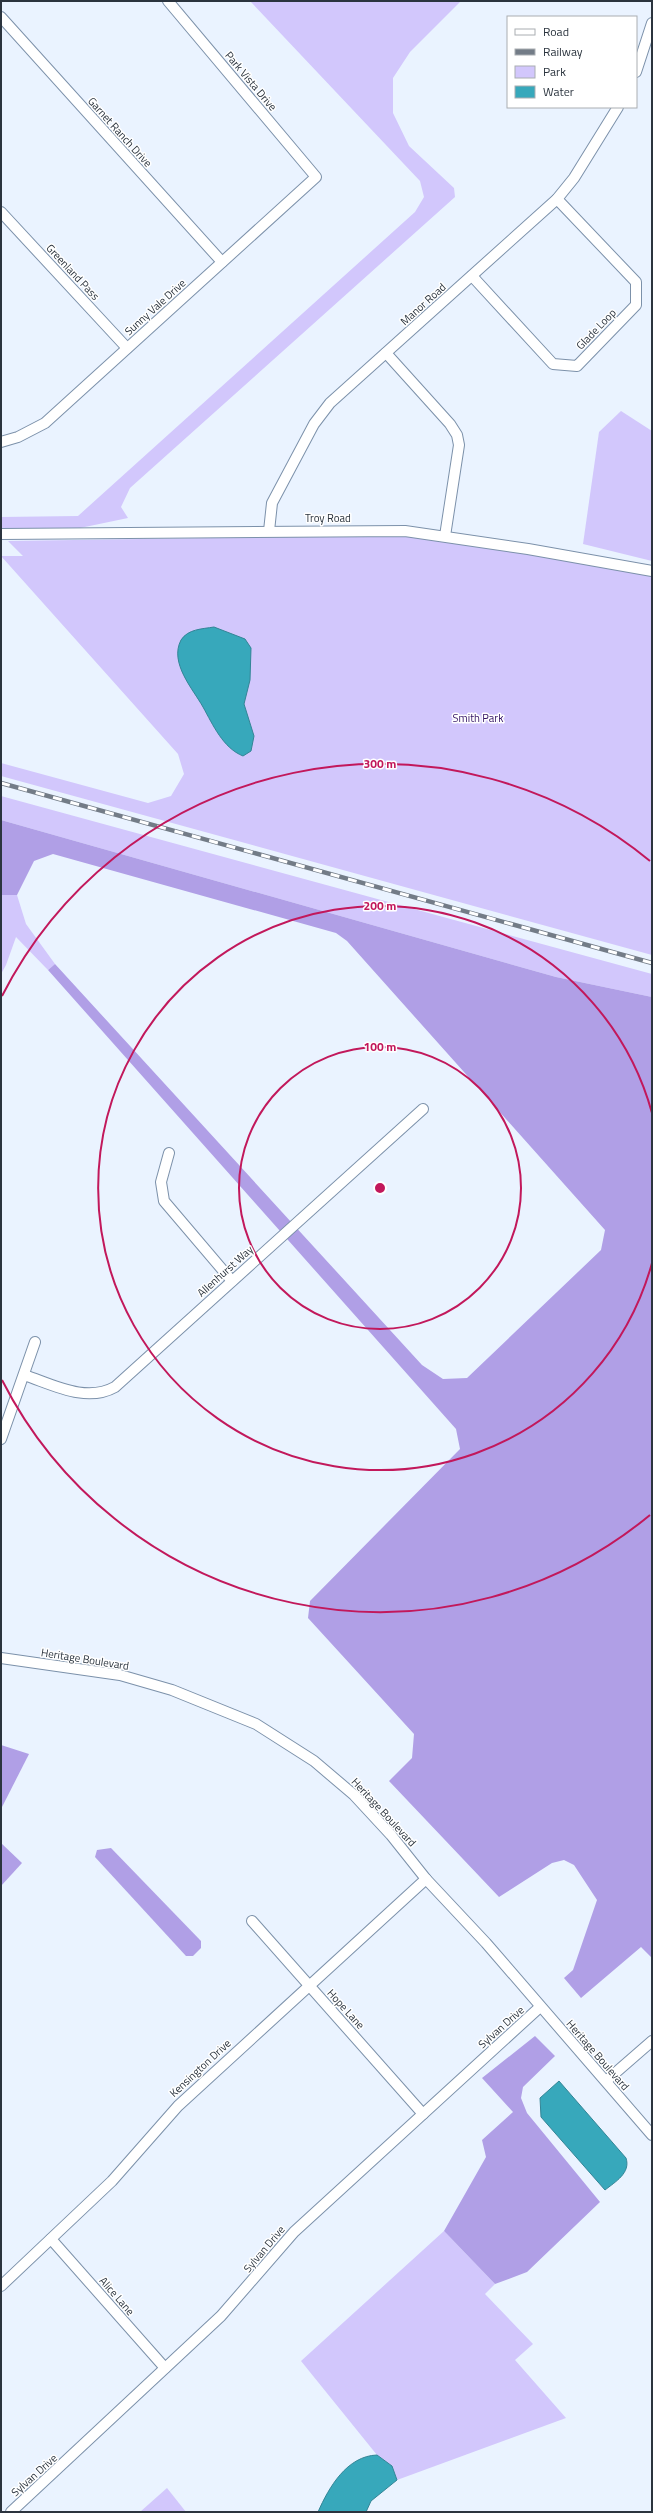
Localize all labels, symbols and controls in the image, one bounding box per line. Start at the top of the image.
legend [507,16,637,108]
text: Road [543,22,569,41]
text: Railway [543,42,583,61]
street label: Park Vista Drive [221,48,281,115]
text: Park [543,62,566,81]
text: Water [543,82,574,101]
street label: Garnet Ranch Drive [84,94,156,171]
street label: Greenland Pass [43,240,103,304]
street label: Sunny Vale Drive [121,275,189,339]
street label: Manor Road [397,279,449,329]
street label: Glade Loop [572,305,620,353]
street label: Troy Road [305,510,351,526]
park label: Smith Park [453,710,504,726]
text: 300 m [364,754,396,773]
text: 200 m [364,896,396,915]
text: 100 m [364,1037,396,1056]
centre of rings [373,1181,387,1195]
street label: Allenhurst Way [193,1241,257,1301]
street label: Heritage Boulevard [40,1644,130,1674]
street label: Heritage Boulevard [348,1774,420,1850]
street label: Hope Lane [324,1985,369,2033]
street label: Sylvan Drive [475,2002,528,2052]
street label: Heritage Boulevard [563,2016,633,2094]
street label: Kensington Drive [166,2035,235,2101]
street label: Sylvan Drive [240,2222,289,2276]
street label: Alice Lane [96,2273,139,2319]
street label: Sylvan Drive [8,2450,61,2500]

